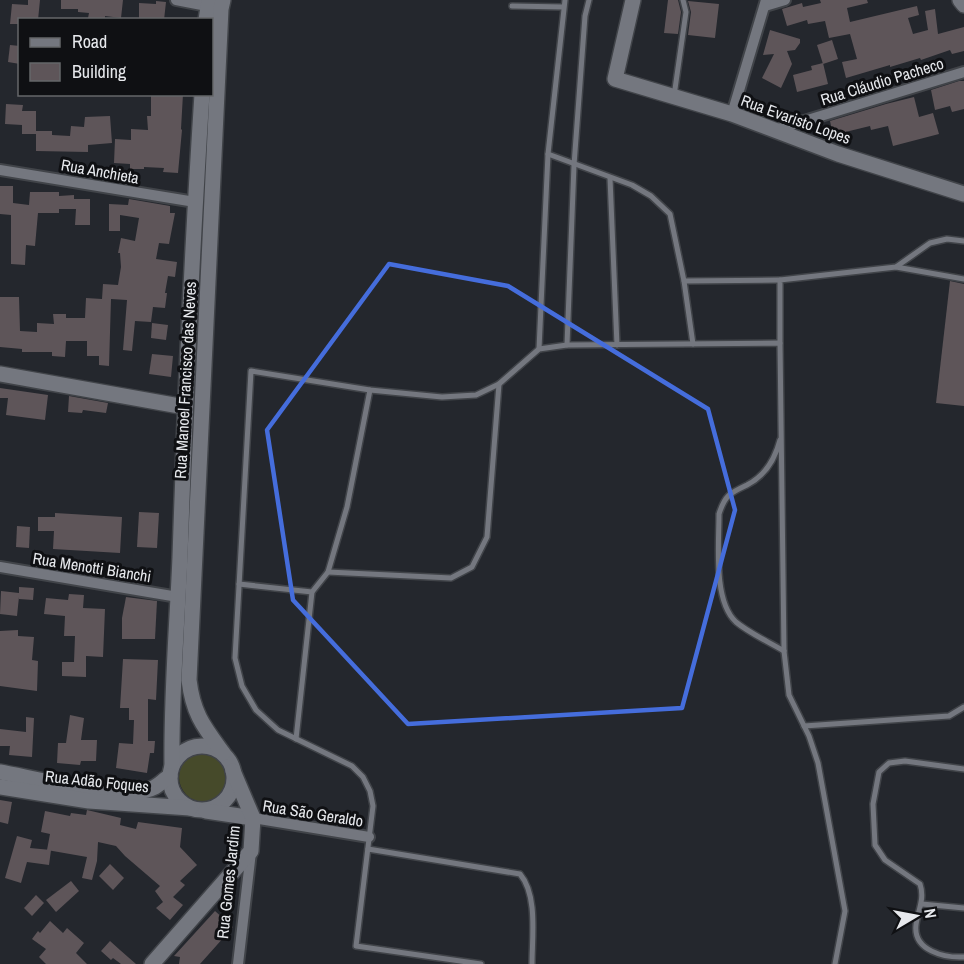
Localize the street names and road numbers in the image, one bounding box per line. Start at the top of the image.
street label: Rua Cláudio Pacheco [818,52,946,110]
street label: Rua Evaristo Lopes [738,89,854,149]
street label: Rua Anchieta [59,153,141,189]
street label: Rua Manoel Francisco das Neves [169,281,201,479]
street label: Rua Menotti Bianchi [31,547,153,587]
street label: Rua Adão Foques [44,765,150,797]
street label: Rua São Geraldo [261,794,365,832]
street label: Rua Gomes Jardim [211,824,245,940]

